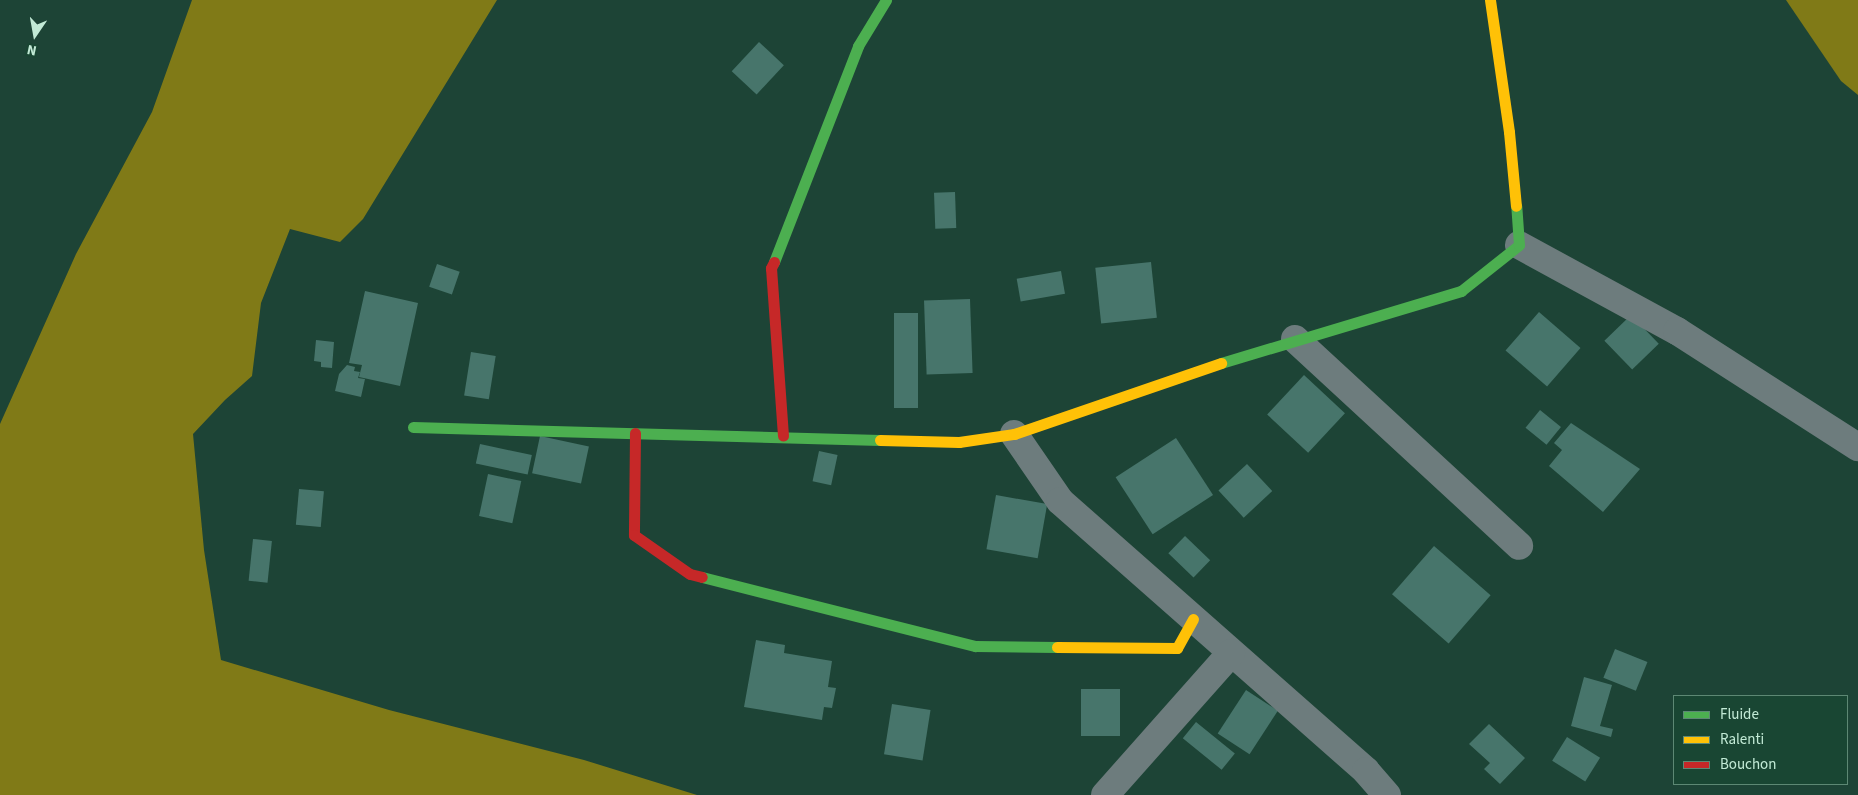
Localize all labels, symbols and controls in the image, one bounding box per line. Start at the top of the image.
north arrow [10,10,60,60]
text: N [25,39,39,60]
legend [1673,695,1848,785]
text: Fluide [1720,704,1759,725]
text: Ralenti [1720,729,1764,750]
text: Bouchon [1720,754,1776,775]

